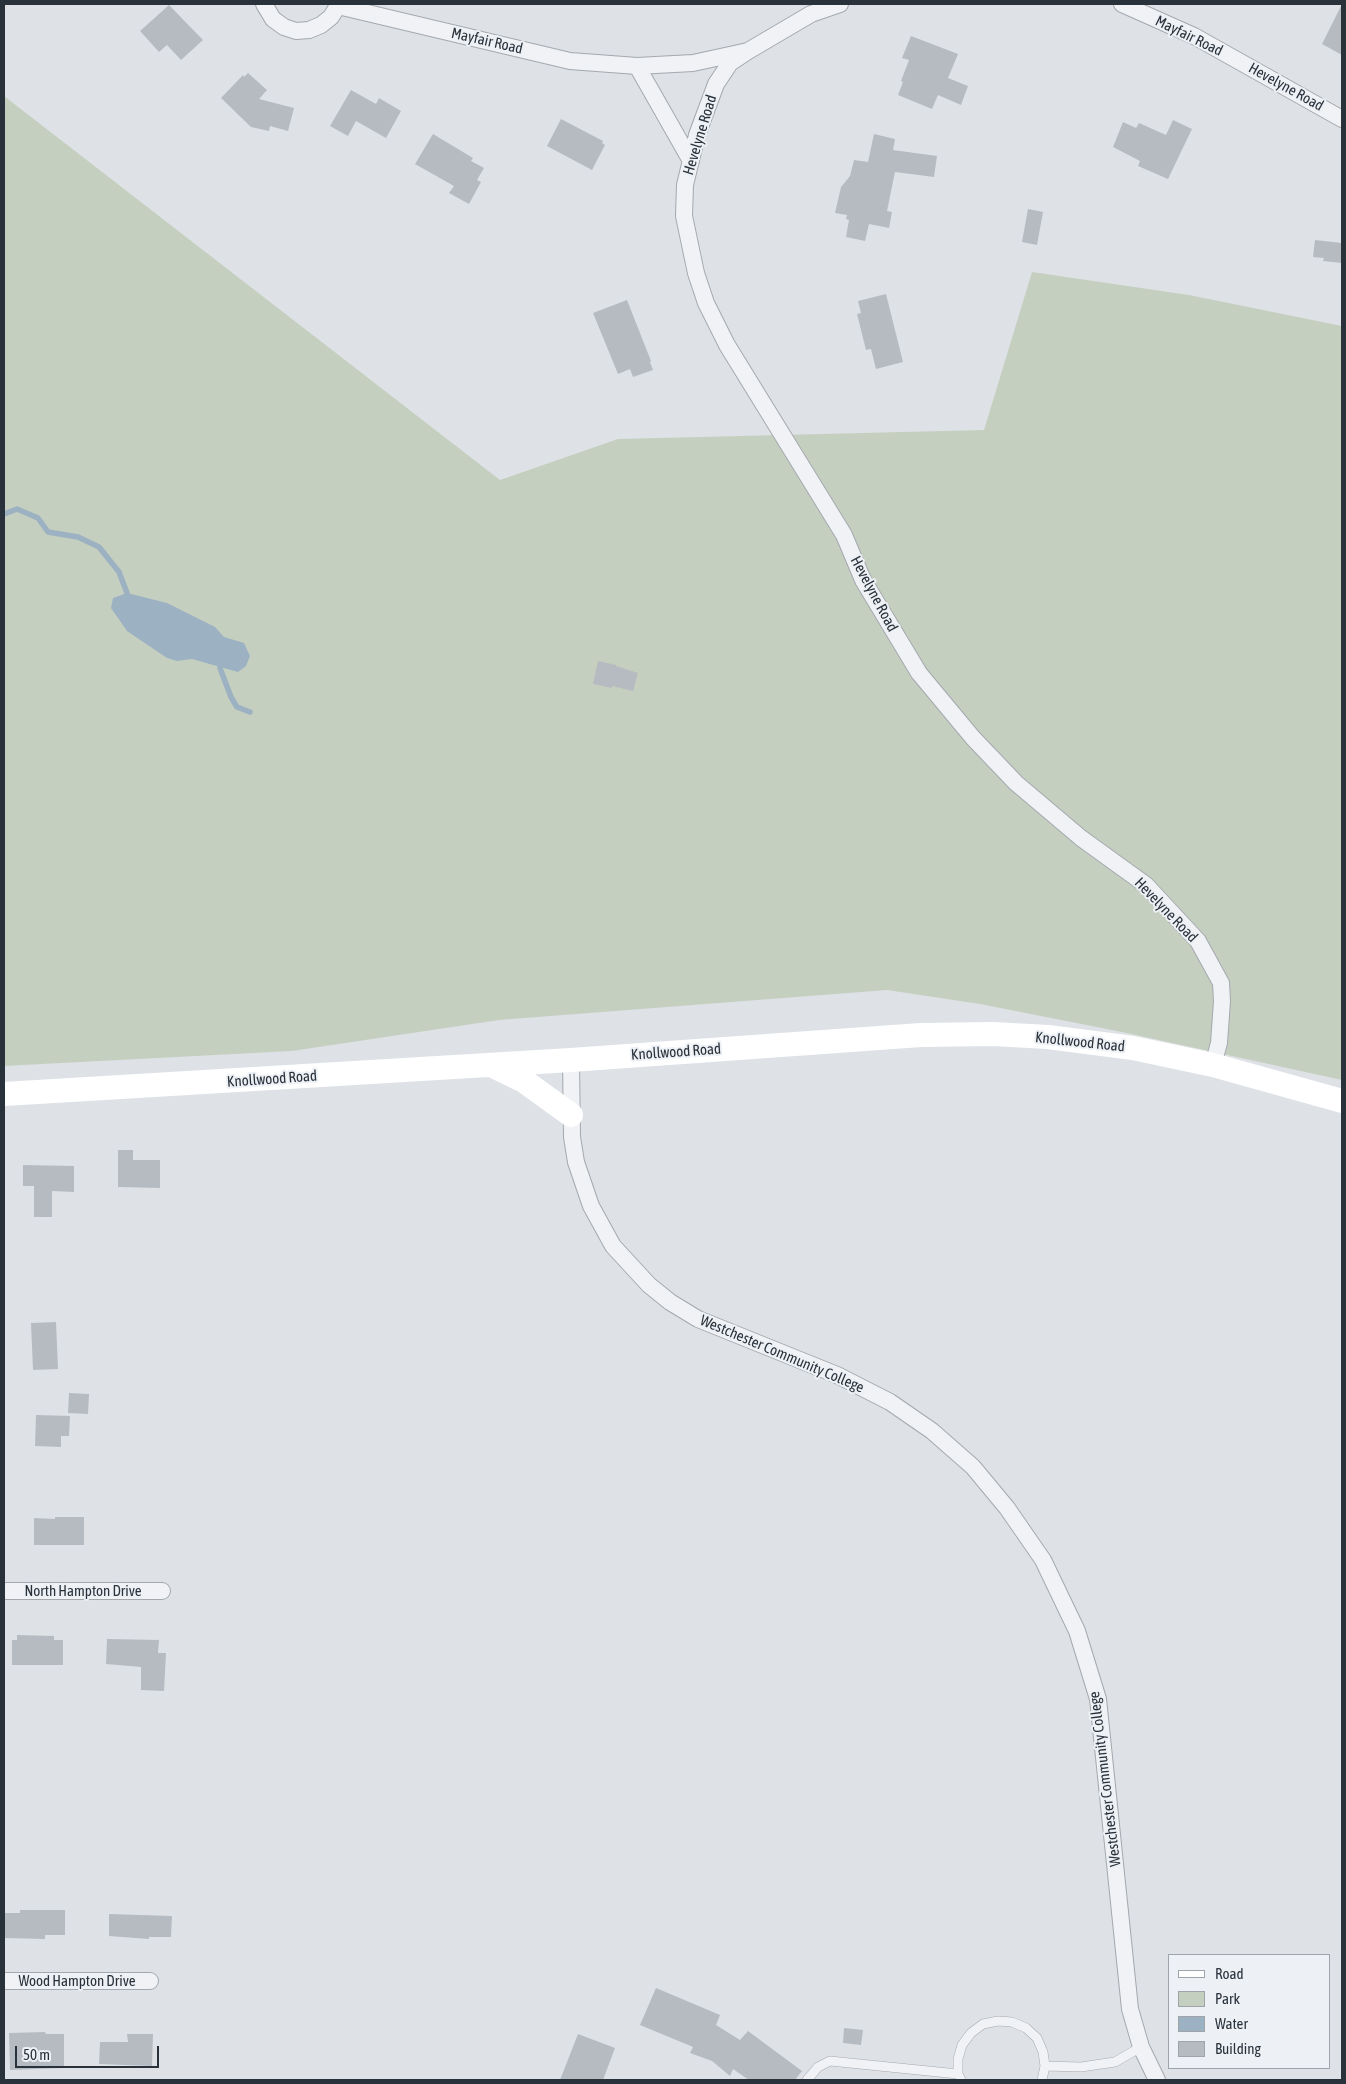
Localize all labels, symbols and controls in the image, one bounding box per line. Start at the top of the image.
street label: Mayfair Road [1152,12,1226,60]
street label: Mayfair Road [449,24,525,58]
street label: Hevelyne Road [1245,59,1327,115]
street label: Hevelyne Road [679,93,721,177]
street label: Hevelyne Road [847,553,901,635]
street label: Hevelyne Road [1131,874,1201,946]
street label: Knollwood Road [1034,1028,1126,1056]
street label: Knollwood Road [630,1040,722,1064]
street label: Knollwood Road [226,1067,318,1091]
street label: Westchester Community College [697,1311,867,1397]
street label: North Hampton Drive [24,1582,142,1600]
street label: Westchester Community College [1085,1690,1125,1868]
legend [1168,1954,1331,2069]
text: Road [1215,1965,1244,1982]
street label: Wood Hampton Drive [19,1972,135,1990]
text: Park [1215,1990,1240,2007]
text: Water [1215,2015,1248,2032]
scale bar [18,2036,161,2068]
text: Building [1215,2040,1261,2057]
text: 50 m [23,2046,50,2063]

